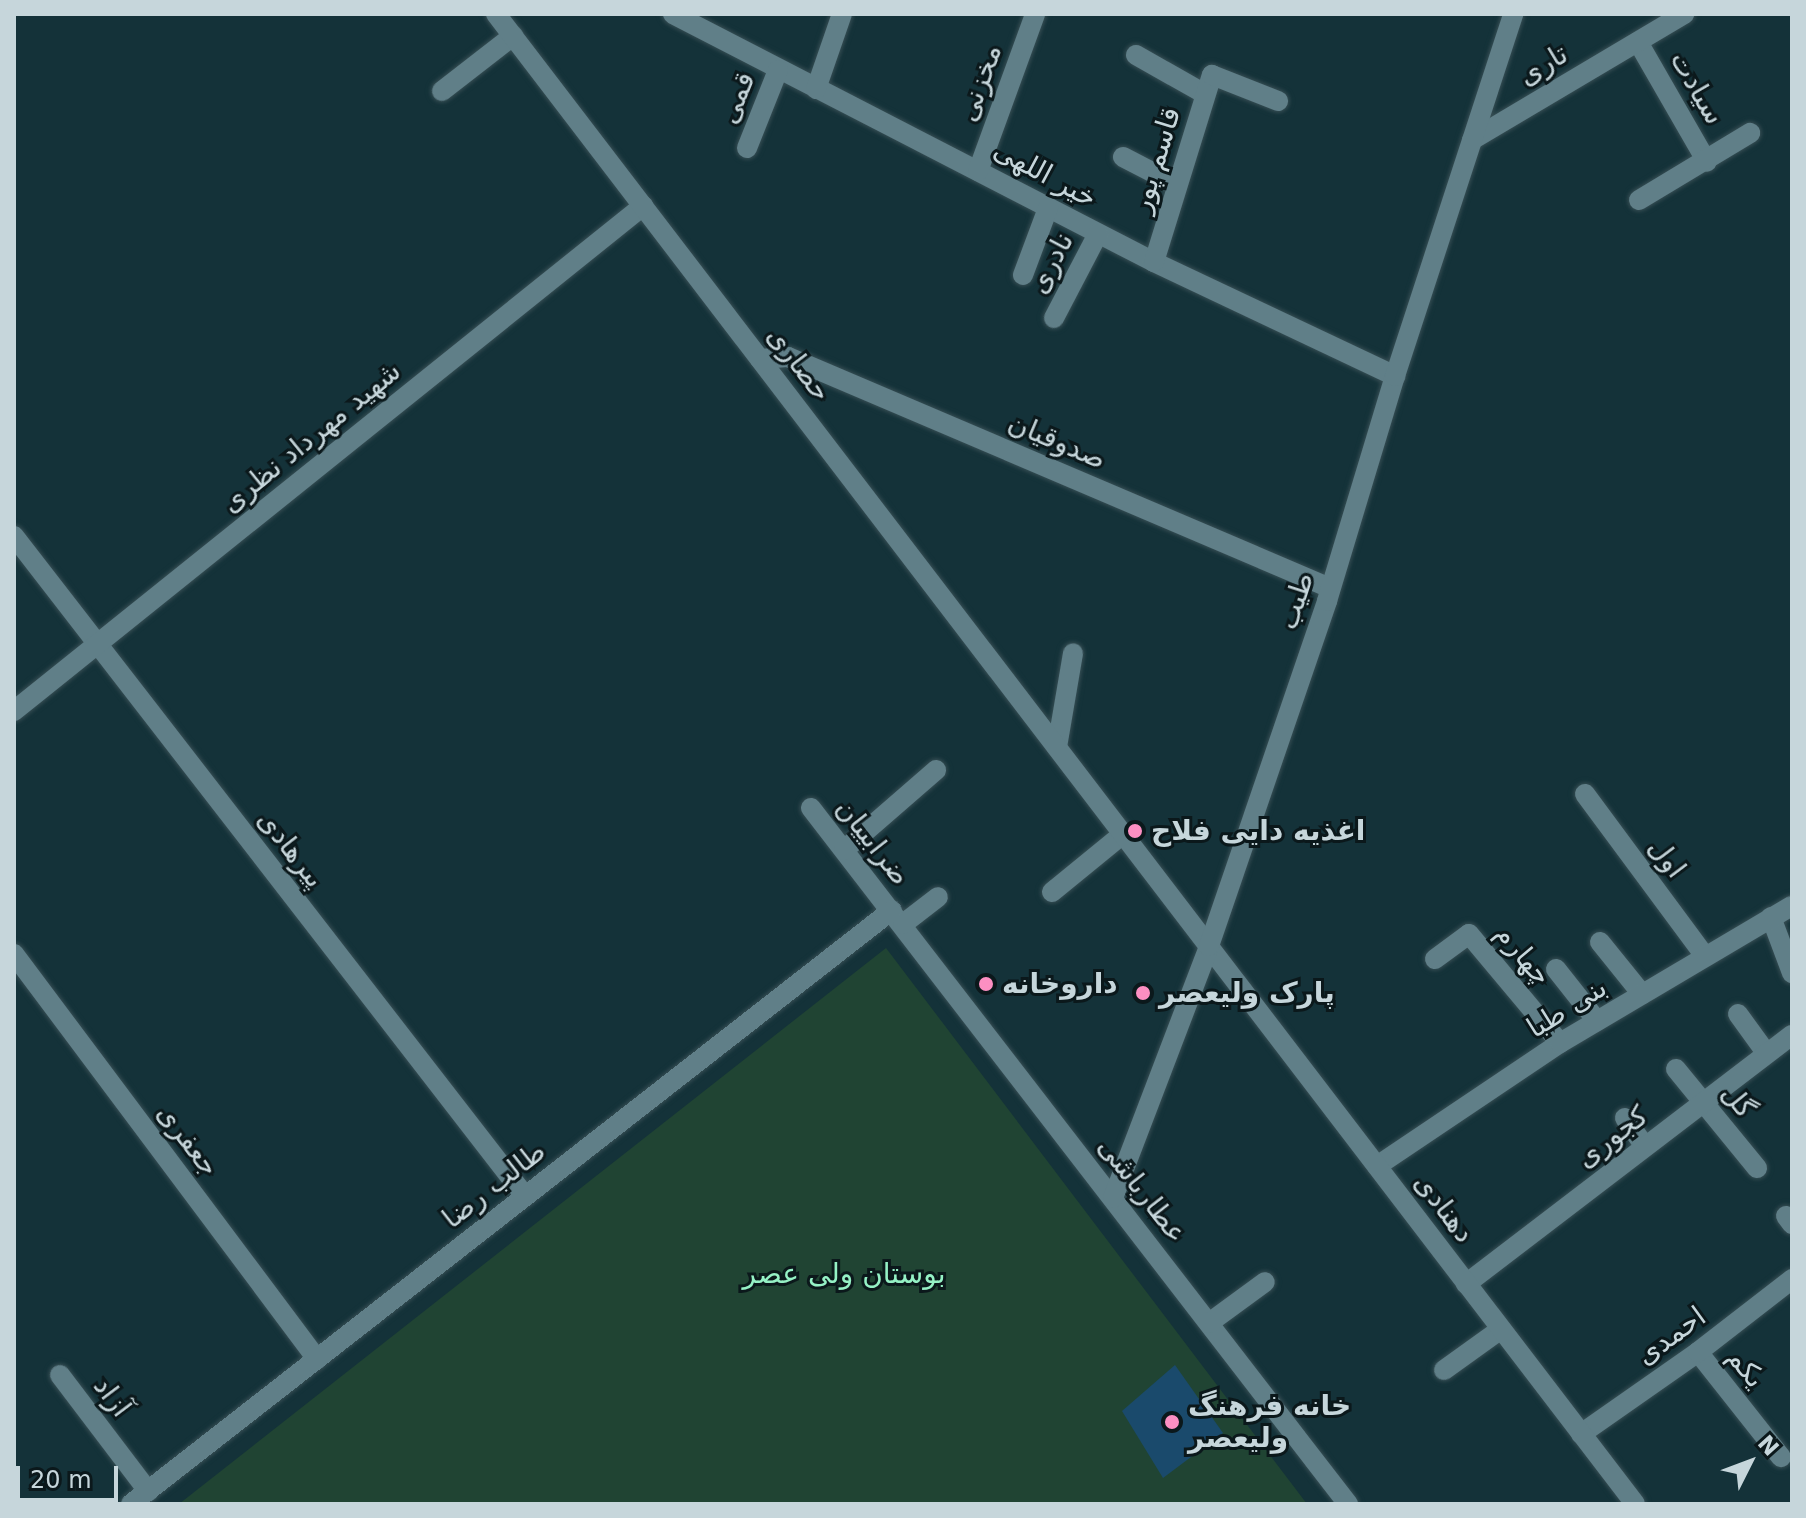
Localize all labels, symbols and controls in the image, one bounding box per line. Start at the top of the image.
street label: تاری [1512,37,1574,93]
street label: مخزنی [951,40,1009,126]
street label: سیادت [1663,45,1731,131]
street label: قمی [712,67,762,129]
street label: قاسم پور [1124,103,1188,217]
street label: خیر اللهی [988,133,1102,215]
street label: نادری [1021,227,1081,299]
street label: حصاری [760,320,838,408]
street label: شهید مهرداد نظری [214,354,408,520]
street label: صدوقیان [1003,405,1111,477]
street label: طیب [1271,568,1321,634]
street label: ضرابییان [829,792,917,892]
street label: پیرهادی [250,803,332,895]
place label: اغذیه دایی فلاح [1151,814,1365,848]
marker: اغذیه دایی فلاح [1126,822,1144,840]
street label: اول [1641,831,1693,885]
street label: چهارم [1488,918,1558,992]
place label: داروخانه [1002,967,1118,1001]
street label: بنی طبا [1521,971,1613,1045]
marker: داروخانه [977,975,995,993]
place label: پارک ولیعصر [1159,976,1335,1010]
marker: پارک ولیعصر [1134,984,1152,1002]
street label: گل [1714,1077,1762,1125]
street label: جعفری [150,1097,226,1183]
street label: کجوری [1569,1099,1655,1175]
street label: عطارباشی [1090,1130,1194,1250]
street label: طالب رضا [436,1134,552,1236]
street label: دهنادی [1407,1167,1481,1249]
park label: بوستان ولی عصر [743,1257,945,1291]
street label: احمدی [1630,1300,1712,1372]
street label: یکم [1720,1341,1772,1395]
street label: آزاد [86,1370,138,1424]
place label: خانه فرهنگ ولیعصر [1188,1389,1351,1455]
marker: خانه فرهنگ ولیعصر [1163,1413,1181,1431]
north arrow [1710,1422,1790,1502]
text: N [1753,1430,1784,1461]
scale bar [20,1450,122,1500]
text: 20 m [30,1466,92,1494]

